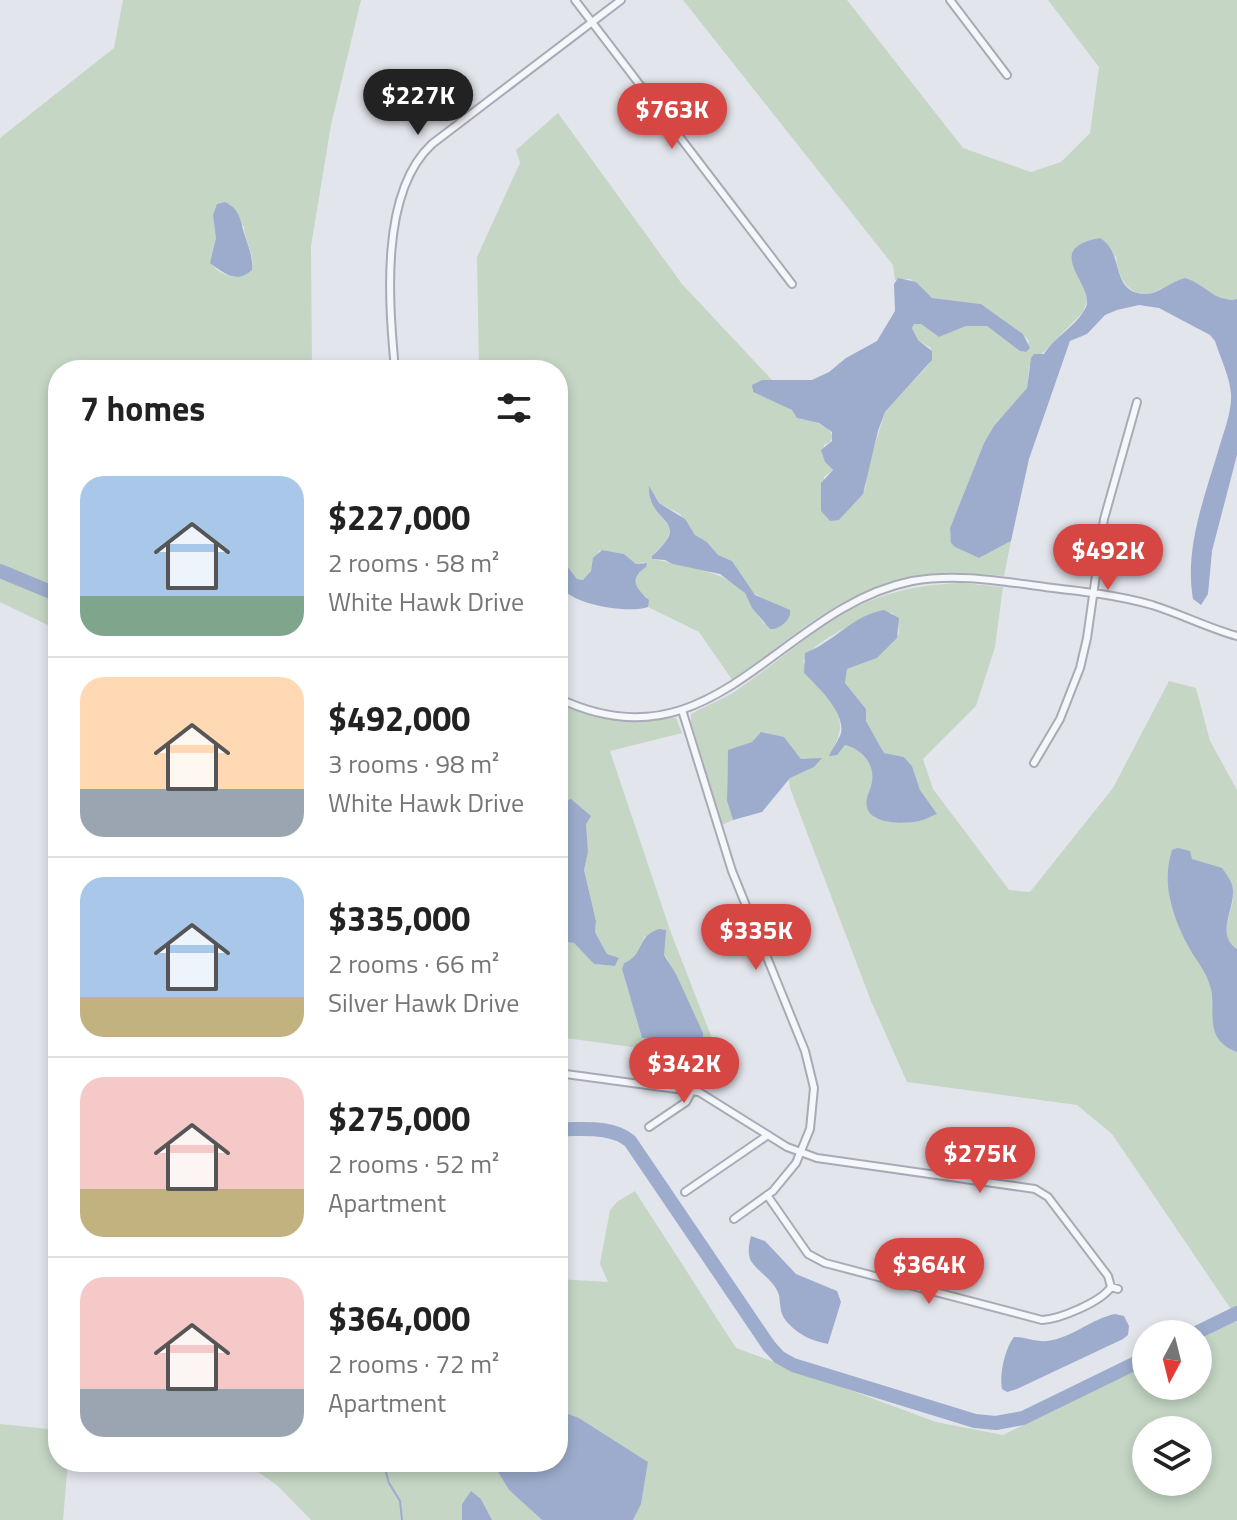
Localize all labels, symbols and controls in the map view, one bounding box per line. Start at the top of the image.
pin: $227K [362,69,474,137]
text: $227K [381,75,455,114]
pin: $763K [616,83,728,151]
text: $763K [635,89,709,128]
text: 7 homes [80,382,205,434]
icon: filters [492,386,536,430]
text: $227,000 [328,491,470,543]
icon: home [144,508,240,604]
pin: $492K [1052,524,1164,592]
text: $492K [1071,530,1145,569]
text: 2 rooms · 58 m² [328,543,499,582]
text: White Hawk Drive [328,582,524,621]
text: $492,000 [328,692,470,744]
icon: home [144,709,240,805]
text: 3 rooms · 98 m² [328,744,499,783]
text: White Hawk Drive [328,783,524,822]
text: $335,000 [328,892,470,944]
pin: $335K [700,904,812,972]
icon: home [144,909,240,1005]
text: $335K [719,910,793,949]
text: 2 rooms · 66 m² [328,944,499,983]
text: Silver Hawk Drive [328,983,519,1022]
pin: $342K [628,1037,740,1105]
text: $342K [647,1043,721,1082]
text: $275,000 [328,1092,470,1144]
icon: home [144,1109,240,1205]
pin: $275K [924,1127,1036,1195]
text: $275K [943,1133,1017,1172]
text: 2 rooms · 52 m² [328,1144,499,1183]
text: Apartment [328,1183,446,1222]
pin: $364K [873,1238,985,1306]
text: $364K [892,1244,966,1283]
text: $364,000 [328,1292,470,1344]
icon: home [144,1309,240,1405]
north arrow [1132,1320,1212,1400]
map controls [1132,1320,1212,1496]
text: 2 rooms · 72 m² [328,1344,499,1383]
text: Apartment [328,1383,446,1422]
button: layers [1132,1416,1212,1496]

